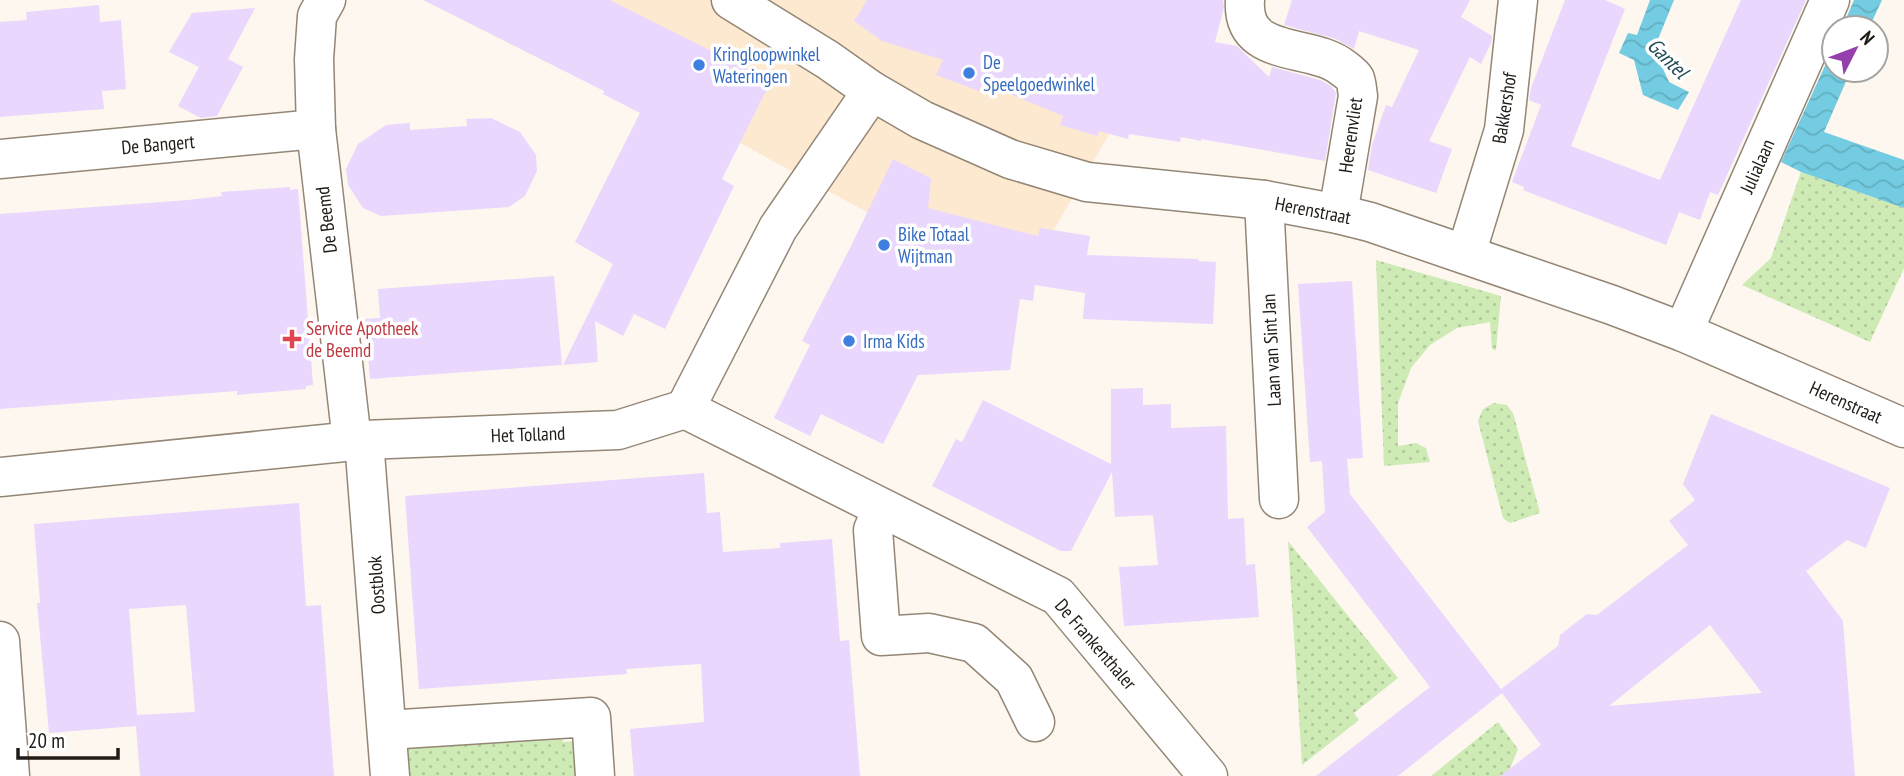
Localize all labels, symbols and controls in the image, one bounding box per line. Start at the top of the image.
north arrow [1820,14,1890,84]
text: N [1855,26,1880,49]
water label: Gantel [1642,32,1696,86]
place label: Kringloopwinkel Wateringen [713,42,820,88]
place label: De Speelgoedwinkel [983,50,1096,96]
marker: Kringloopwinkel Wateringen [691,57,707,73]
marker: De Speelgoedwinkel [961,65,977,81]
street label: Bakkershof [1487,70,1522,145]
street label: Heerenvliet [1333,95,1367,174]
street label: De Bangert [120,129,197,159]
street label: Julialaan [1734,135,1780,198]
street label: De Beemd [310,185,342,255]
street label: Herenstraat [1273,191,1354,229]
place label: Bike Totaal Wijtman [898,222,970,268]
marker: Bike Totaal Wijtman [876,237,892,253]
street label: Laan van Sint Jan [1256,293,1286,407]
place label: Service Apotheek de Beemd [306,316,419,362]
place label: Irma Kids [863,329,925,353]
marker: Service Apotheek de Beemd [284,331,300,347]
marker: Irma Kids [841,333,857,349]
street label: Herenstraat [1806,375,1887,429]
street label: Het Tolland [490,421,566,447]
street label: Oostblok [362,554,390,615]
street label: De Frankenthaler [1050,594,1143,695]
scale bar [18,716,117,760]
text: 20 m [28,727,65,754]

